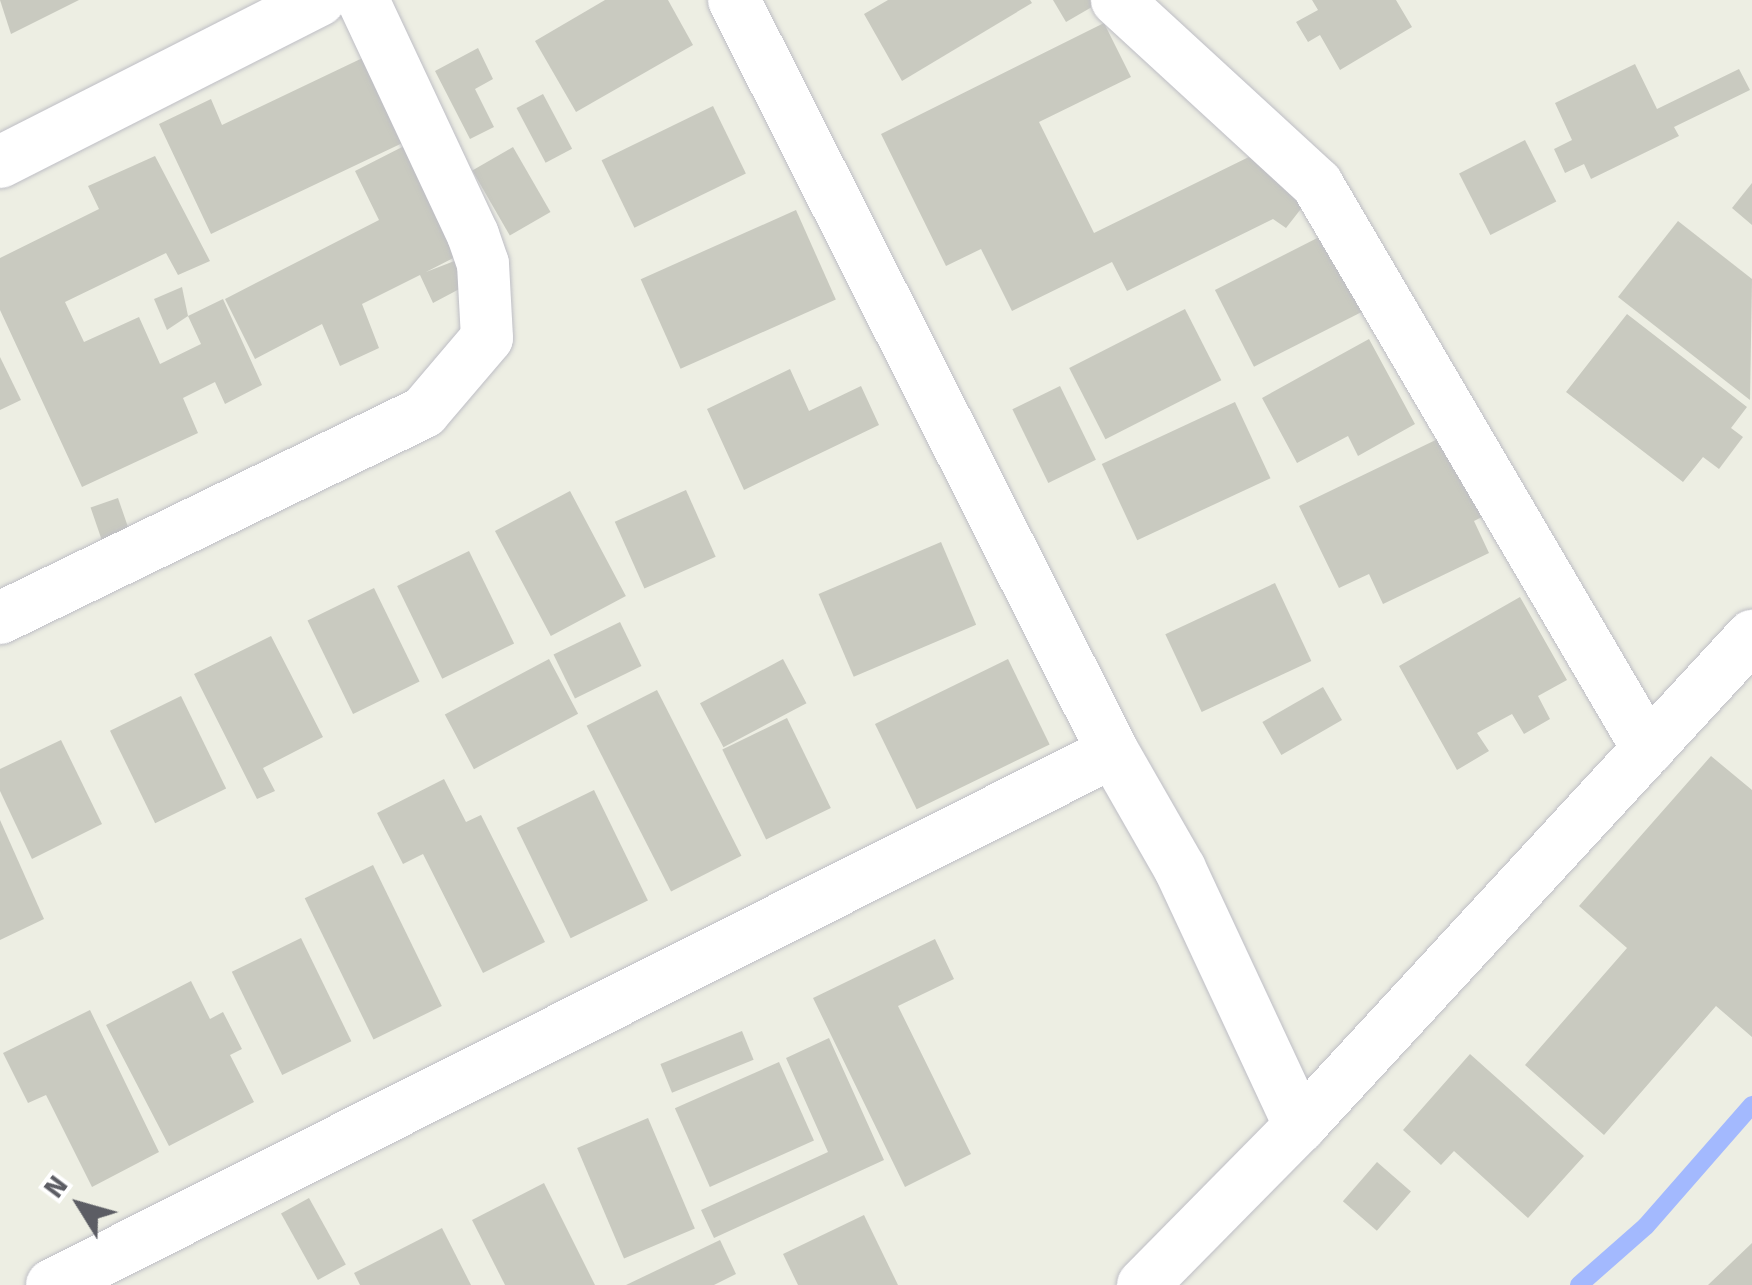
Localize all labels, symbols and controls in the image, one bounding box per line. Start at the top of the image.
north arrow [30,1155,130,1255]
text: N [37,1169,74,1204]

